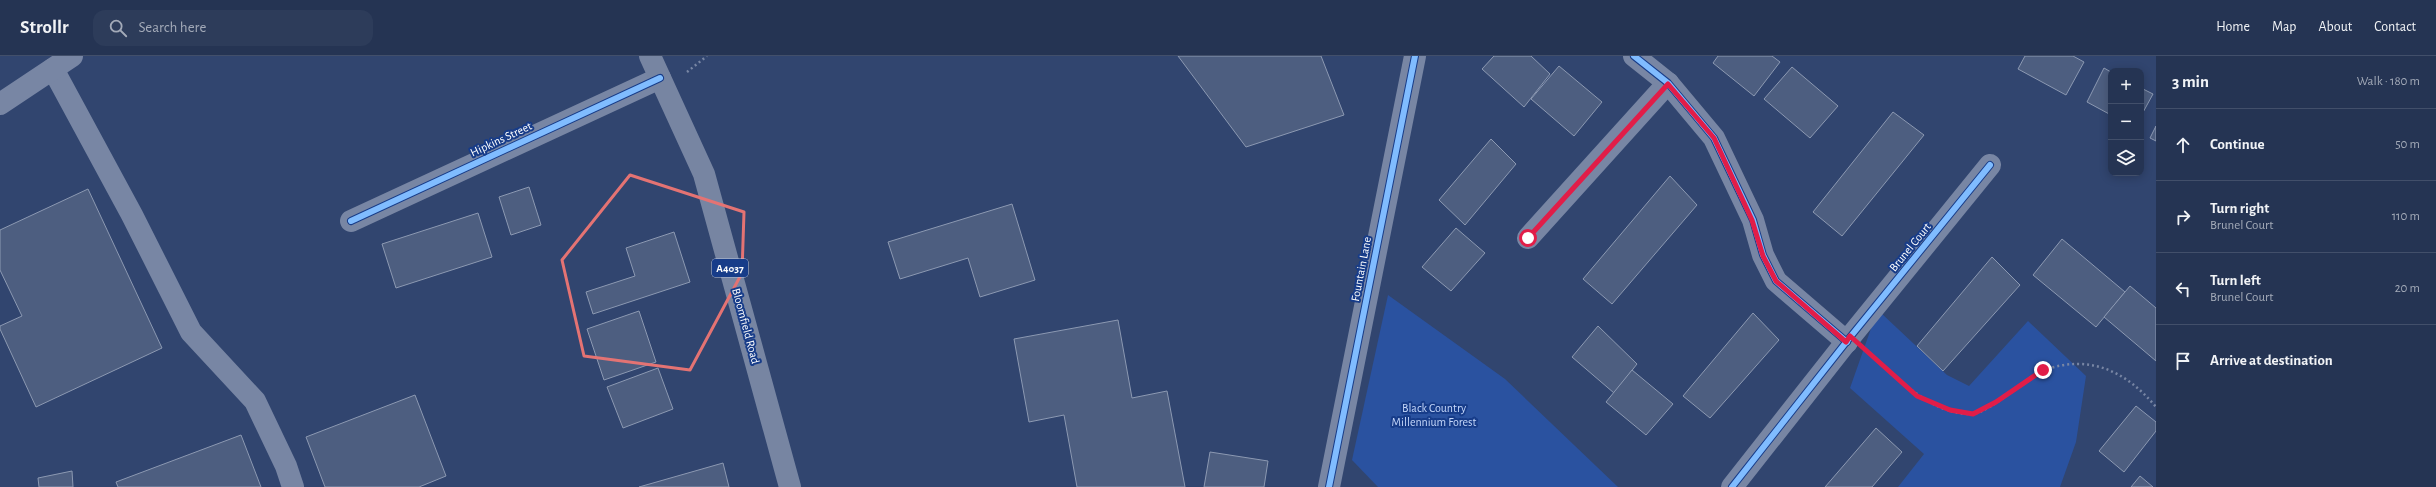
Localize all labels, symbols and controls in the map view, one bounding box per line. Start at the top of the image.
search box [93,10,373,46]
icon: search [107,17,129,39]
text: Strollr [20,18,69,37]
text: Search here [139,20,206,35]
text: Home [2216,20,2250,34]
text: Map [2272,20,2296,34]
text: About [2318,20,2352,34]
text: Contact [2374,20,2416,34]
map controls [2108,68,2144,176]
button: + [2108,68,2144,104]
text: 3 min [2172,73,2209,90]
text: Walk · 180 m [2357,75,2420,88]
button: − [2108,104,2144,140]
street label: Hipkins Street [468,119,534,158]
icon: ahead [2172,134,2194,156]
text: Continue [2210,137,2265,152]
text: 50 m [2395,138,2420,151]
button: layers [2108,140,2144,176]
text: Turn right [2210,201,2269,216]
icon: right [2172,206,2194,228]
text: 110 m [2392,210,2420,223]
text: Brunel Court [2210,219,2273,232]
street label: Brunel Court [1887,220,1933,273]
route start [1519,229,1537,247]
street label: Fountain Lane [1349,236,1373,302]
road number: A4037 [712,259,748,277]
text: Turn left [2210,273,2261,288]
icon: left [2172,278,2194,300]
text: 20 m [2395,282,2420,295]
street label: Bloomfield Road [730,287,762,365]
text: Brunel Court [2210,291,2273,304]
icon: arrive [2172,350,2194,372]
text: Arrive at destination [2210,353,2333,368]
route end [2034,361,2052,379]
park label: Black Country Millennium Forest [1392,402,1477,428]

